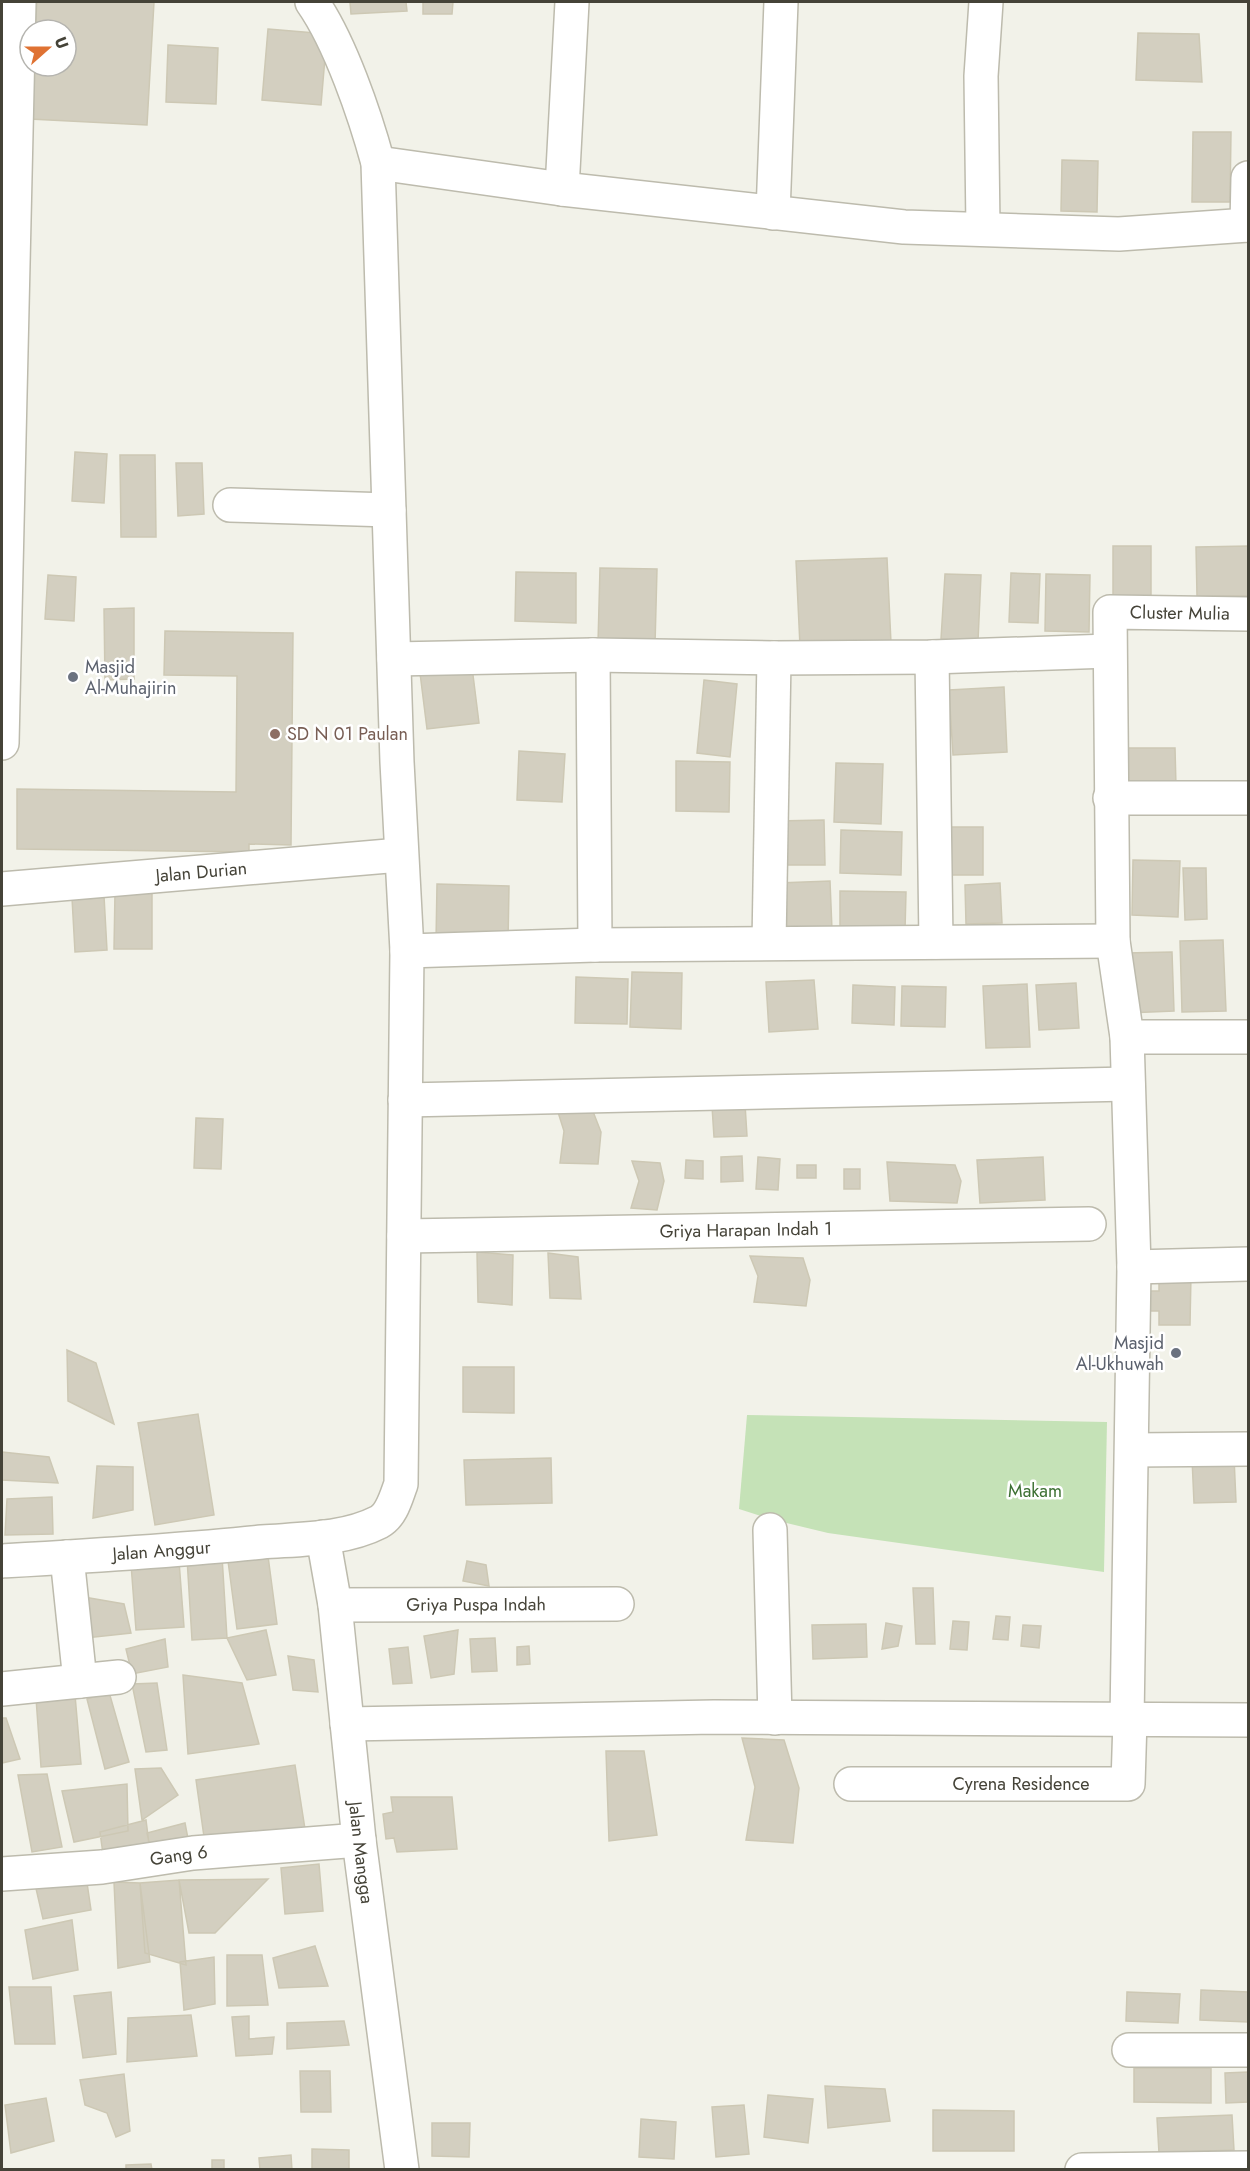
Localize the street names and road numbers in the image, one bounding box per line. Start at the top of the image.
street label: Cluster Mulia [1130,599,1230,627]
street label: Jalan Durian [153,855,248,889]
street label: Griya Harapan Indah 1 [659,1215,833,1245]
street label: Jalan Anggur [110,1534,213,1567]
street label: Griya Puspa Indah [406,1591,546,1618]
street label: Cyrena Residence [952,1771,1090,1797]
street label: Jalan Mangga [342,1798,380,1905]
street label: Gang 6 [148,1839,209,1872]

